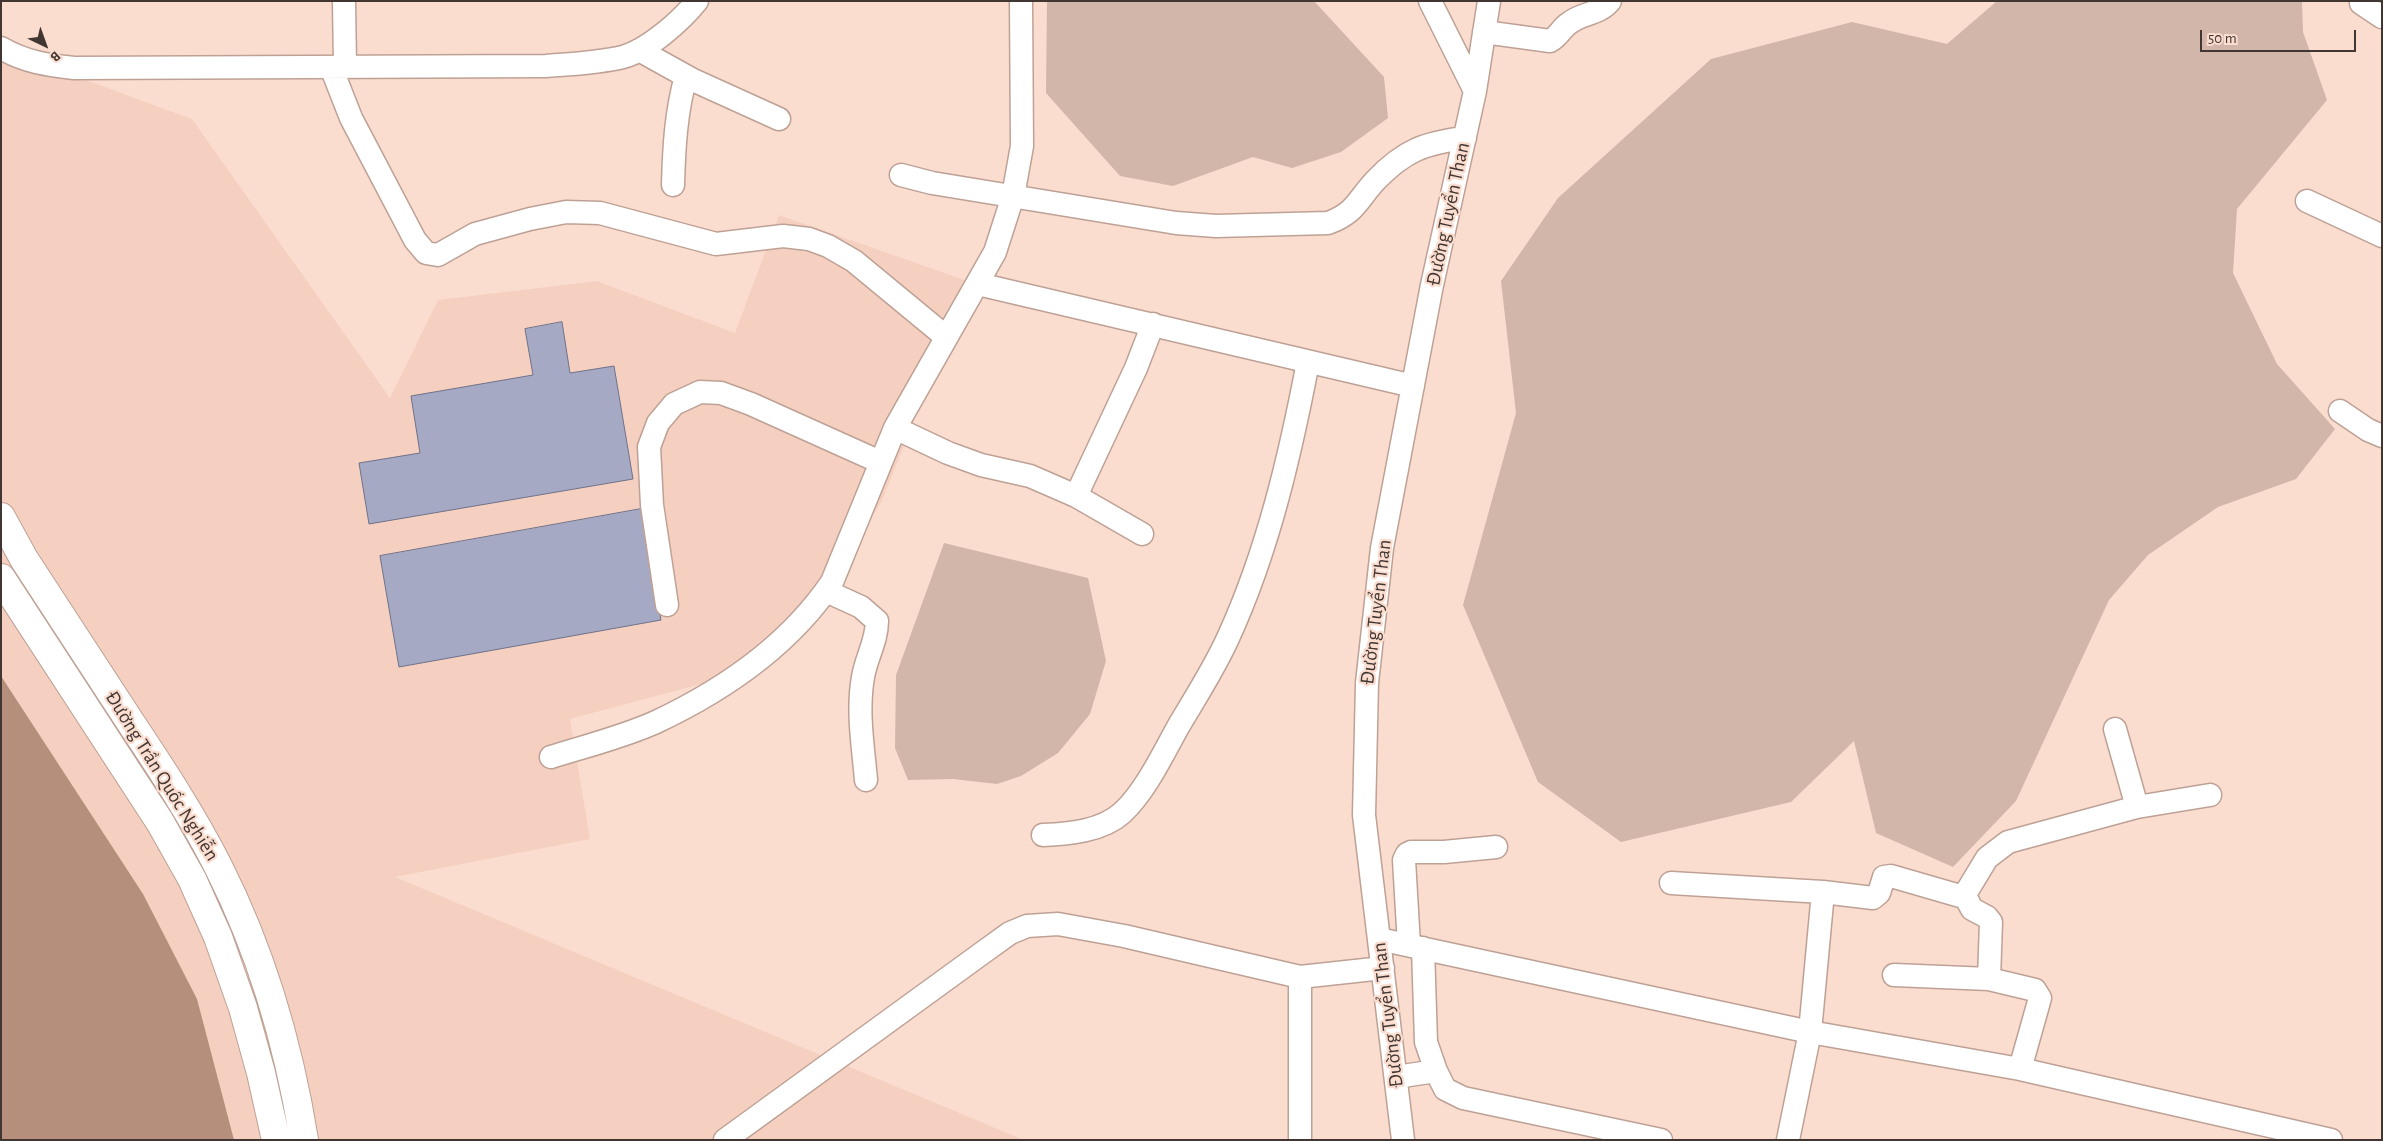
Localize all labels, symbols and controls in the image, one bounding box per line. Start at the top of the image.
north arrow [20,20,70,70]
scale bar [2203,20,2359,52]
text: 50 m [2208,31,2237,46]
text: B [47,48,63,64]
street label: Đường Tuyển Than [1421,140,1475,288]
street label: Đường Tuyển Than [1355,538,1397,686]
street label: Đường Trần Quốc Nghiễn [100,686,224,866]
street label: Đường Tuyển Than [1367,941,1409,1089]

